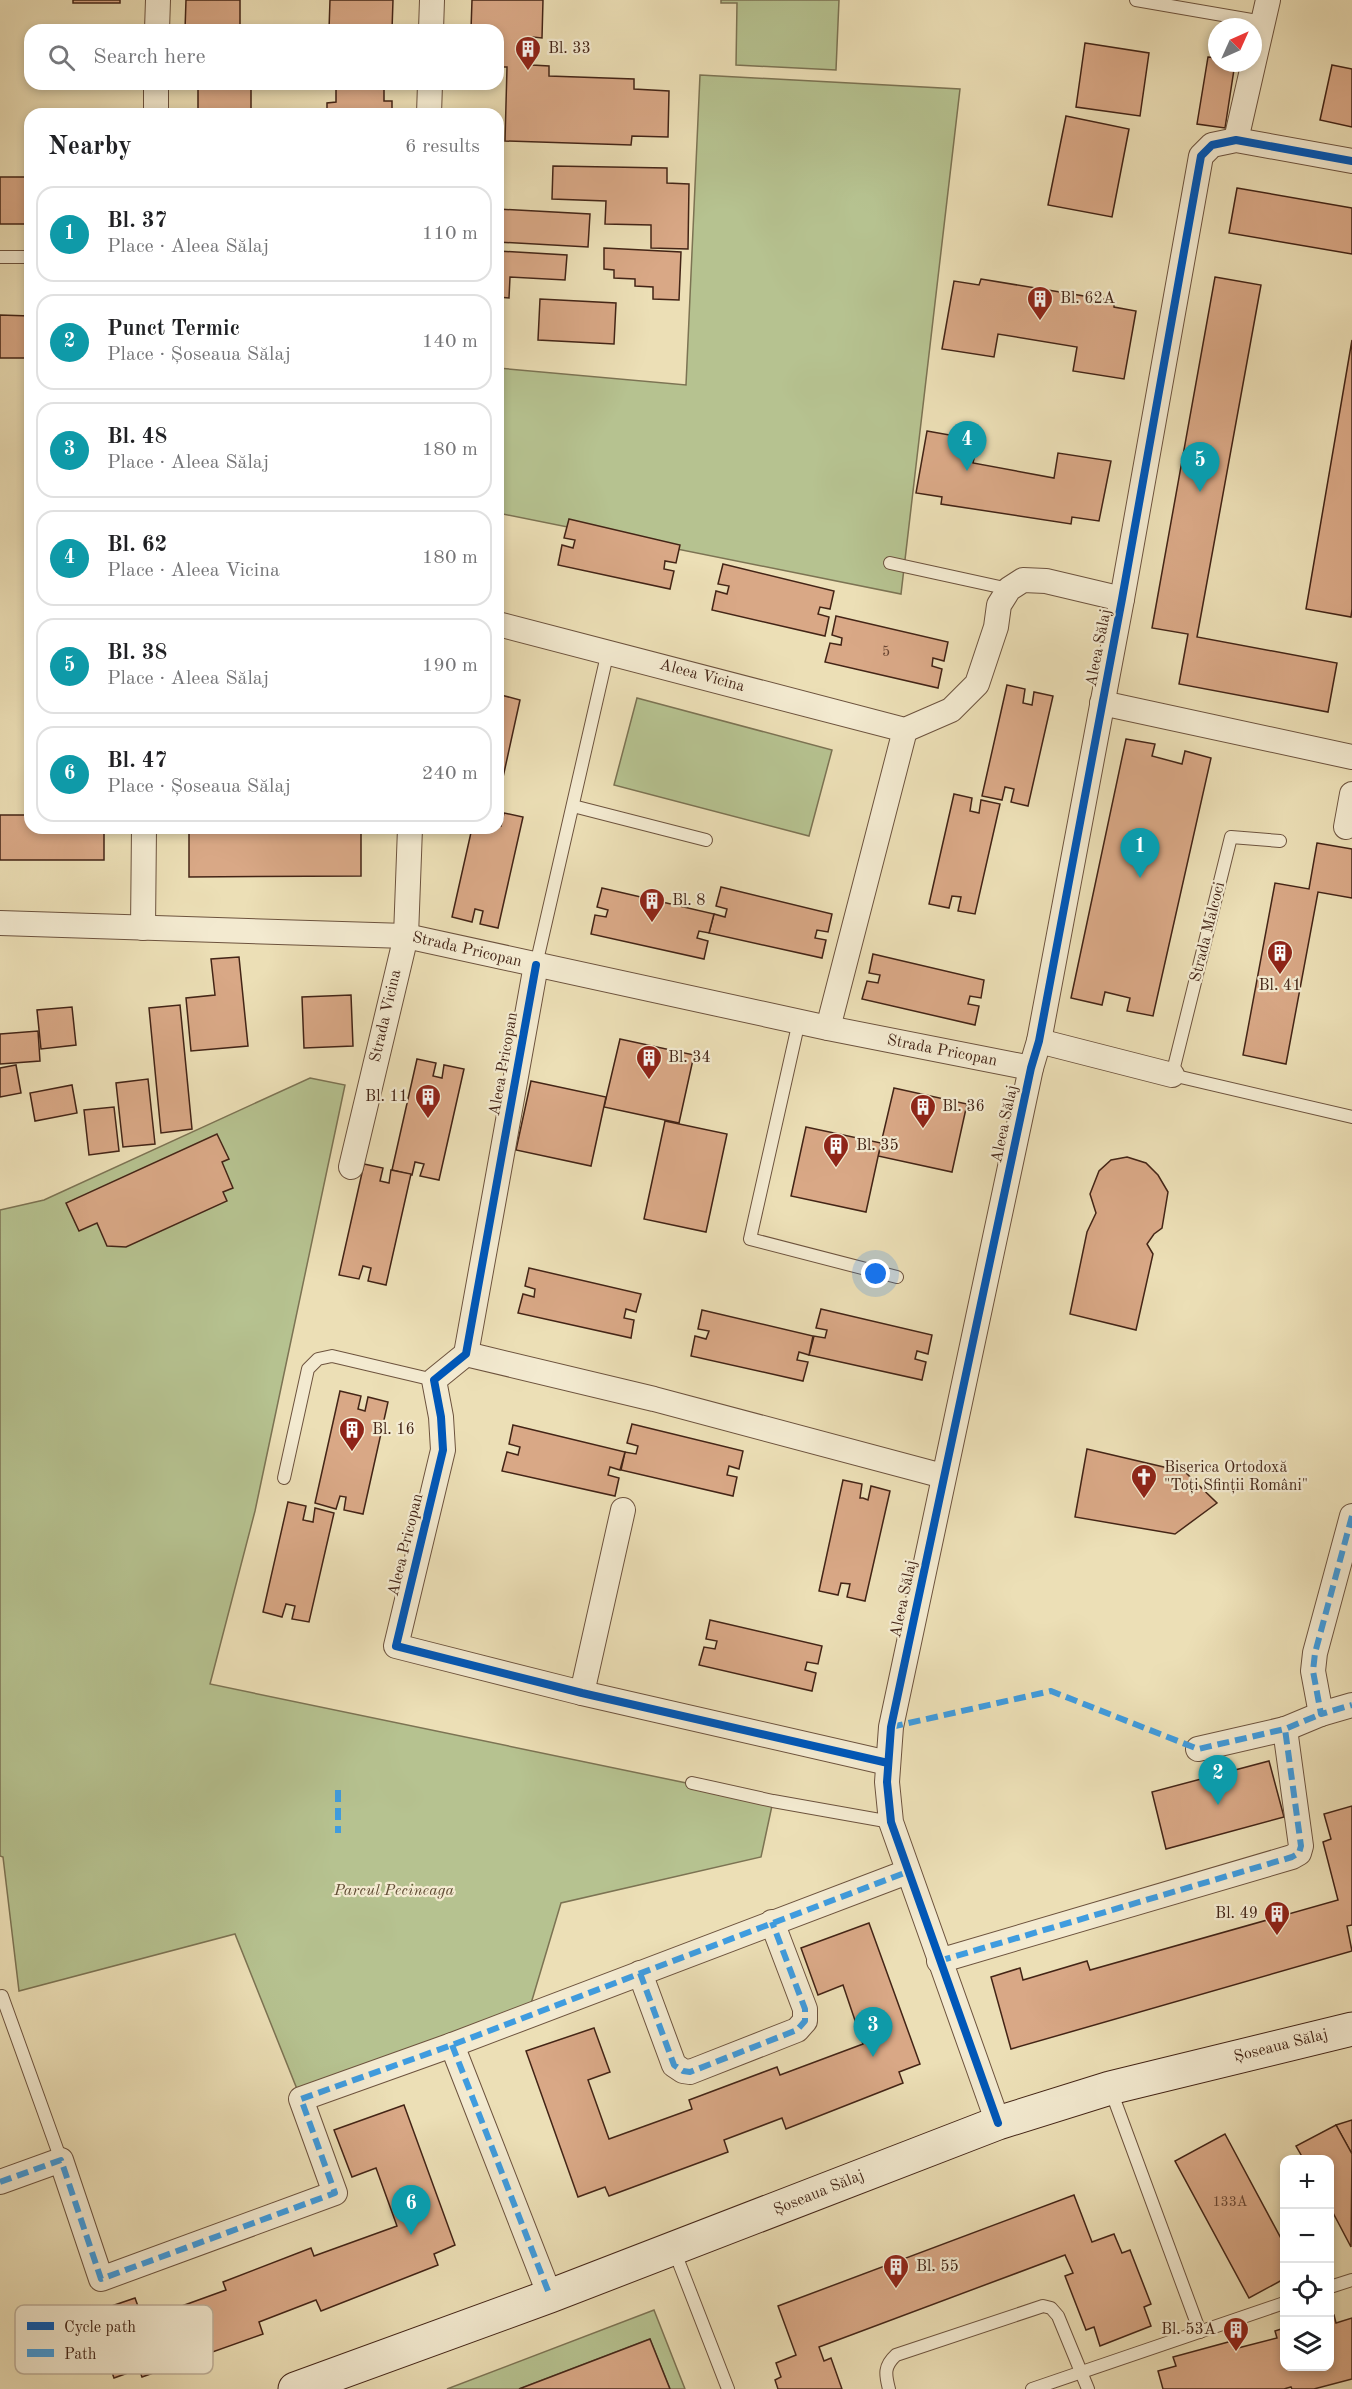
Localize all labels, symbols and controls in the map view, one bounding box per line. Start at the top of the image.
north arrow [1208,18,1262,72]
search box [24,24,504,90]
building icon: Bl. 33 [513,34,543,72]
icon: search [45,41,78,74]
place label: Bl. 33 [548,41,591,57]
text: Search here [93,46,206,68]
text: Nearby [48,134,132,160]
text: 6 results [405,137,480,157]
text: Bl. 37 [107,210,167,232]
text: 1 [64,224,75,244]
text: 110 m [422,224,478,244]
text: Place · Aleea Sălaj [107,237,269,257]
building icon: Bl. 62A [1025,284,1055,322]
place label: Bl. 62A [1060,291,1115,307]
text: Punct Termic [107,318,240,340]
text: 2 [64,332,75,352]
text: 140 m [422,332,478,352]
text: Place · Șoseaua Sălaj [107,345,291,365]
pin: 4 [948,422,986,471]
text: Bl. 48 [107,426,167,448]
text: 3 [64,440,75,460]
text: 180 m [422,440,478,460]
pin: 5 [1180,442,1220,492]
text: Place · Aleea Sălaj [107,453,269,473]
text: Bl. 62 [107,534,167,556]
text: 4 [64,548,75,568]
text: 180 m [422,548,478,568]
text: Place · Aleea Vicina [107,561,280,581]
street label: Aleea Sălaj [1084,608,1114,688]
text: Bl. 38 [107,642,167,664]
house number: 5 [882,645,890,659]
text: 5 [64,656,75,676]
text: 190 m [422,656,478,676]
street label: Aleea Vicina [658,657,746,695]
text: Place · Aleea Sălaj [107,669,269,689]
text: Bl. 47 [107,750,167,772]
text: 6 [64,764,75,784]
text: 240 m [422,764,478,784]
text: Place · Șoseaua Sălaj [107,777,291,797]
pin: 1 [1120,828,1160,878]
street label: Strada Malcoci [1188,880,1228,984]
building icon: Bl. 8 [637,886,667,924]
place label: Bl. 8 [672,893,706,909]
street label: Strada Pricopan [411,930,524,970]
building icon: Bl. 41 [1265,938,1295,976]
street label: Strada Vicina [368,968,404,1064]
place label: Bl. 41 [1259,978,1301,994]
street label: Aleea Pricopan [487,1010,521,1117]
street label: Strada Pricopan [885,1032,999,1070]
building icon: Bl. 34 [634,1043,664,1081]
place label: Bl. 34 [668,1050,711,1066]
building icon: Bl. 11 [413,1082,443,1120]
street label: Aleea Sălaj [989,1084,1021,1164]
place label: Bl. 11 [365,1089,408,1105]
building icon: Bl. 36 [908,1092,938,1130]
place label: Bl. 36 [942,1099,985,1115]
building icon: Bl. 35 [821,1131,851,1169]
place label: Bl. 35 [856,1138,899,1154]
your location [861,1259,890,1288]
building icon: Bl. 16 [337,1415,367,1453]
place label: Bl. 16 [372,1422,415,1438]
place label: Biserica Ortodoxă "Toți Sfinții Români" [1164,1460,1308,1495]
church icon: Biserica Ortodoxă "Toți Sfinții Români" [1129,1462,1159,1500]
street label: Aleea Pricopan [386,1492,427,1598]
street label: Aleea Sălaj [888,1559,920,1639]
pin: 2 [1198,1756,1238,1805]
park label: Parcul Pecineaga [333,1883,454,1899]
building icon: Bl. 49 [1262,1899,1292,1937]
place label: Bl. 49 [1215,1906,1258,1922]
pin: 3 [854,2008,892,2057]
street label: Șoseaua Sălaj [1232,2027,1330,2066]
map controls [1280,2155,1334,2371]
button: + [1280,2155,1334,2209]
street label: Șoseaua Sălaj [771,2168,867,2219]
pin: 6 [392,2186,430,2235]
house number: 133A [1212,2195,1248,2209]
button: − [1280,2209,1334,2263]
building icon: Bl. 55 [881,2252,911,2290]
place label: Bl. 55 [916,2259,959,2275]
button: locate [1280,2263,1334,2317]
legend [15,2305,213,2374]
building icon: Bl. 53A [1221,2315,1251,2353]
button: layers [1280,2317,1334,2371]
text: Cycle path [64,2320,136,2336]
place label: Bl. 53A [1161,2322,1216,2338]
text: Path [64,2347,97,2363]

